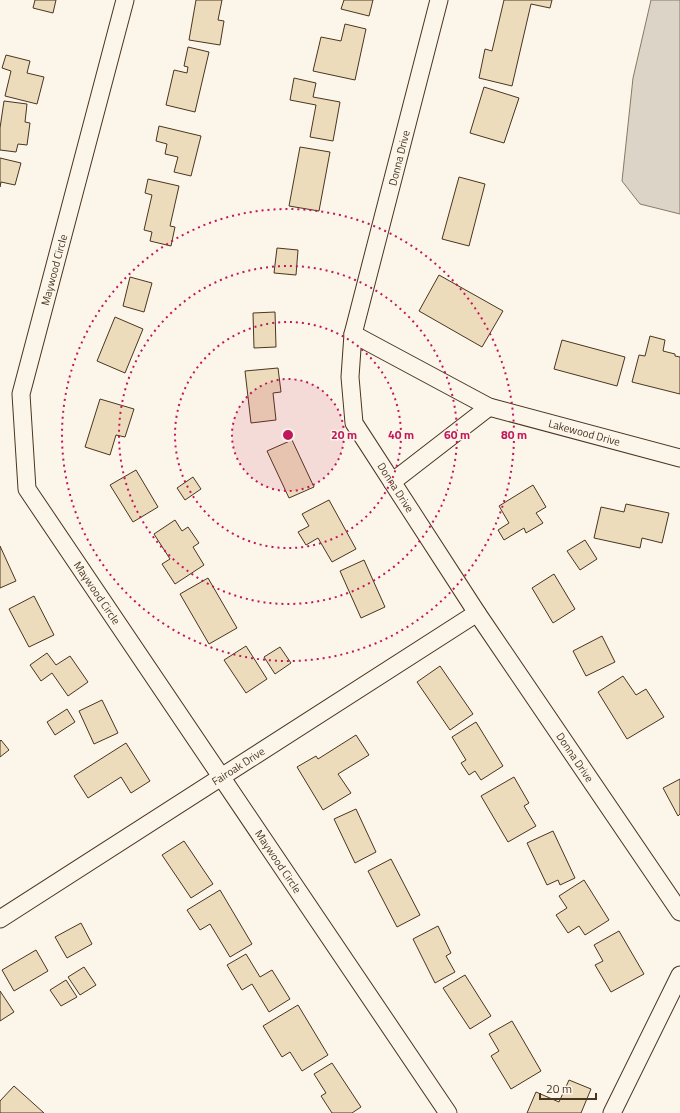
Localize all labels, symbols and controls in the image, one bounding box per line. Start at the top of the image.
street label: Donna Drive [384,128,414,187]
street label: Maywood Circle [37,232,71,307]
street label: Lakewood Drive [547,415,622,450]
text: 20 m [331,425,357,444]
text: 40 m [388,425,414,444]
text: 60 m [444,425,470,444]
text: 80 m [501,425,527,444]
centre of rings [281,428,295,442]
street label: Donna Drive [374,459,418,516]
street label: Maywood Circle [70,558,124,628]
street label: Donna Drive [552,729,598,786]
street label: Fairoak Drive [209,743,268,789]
street label: Maywood Circle [251,827,306,897]
scale bar [540,1075,596,1101]
text: 20 m [546,1079,572,1098]

